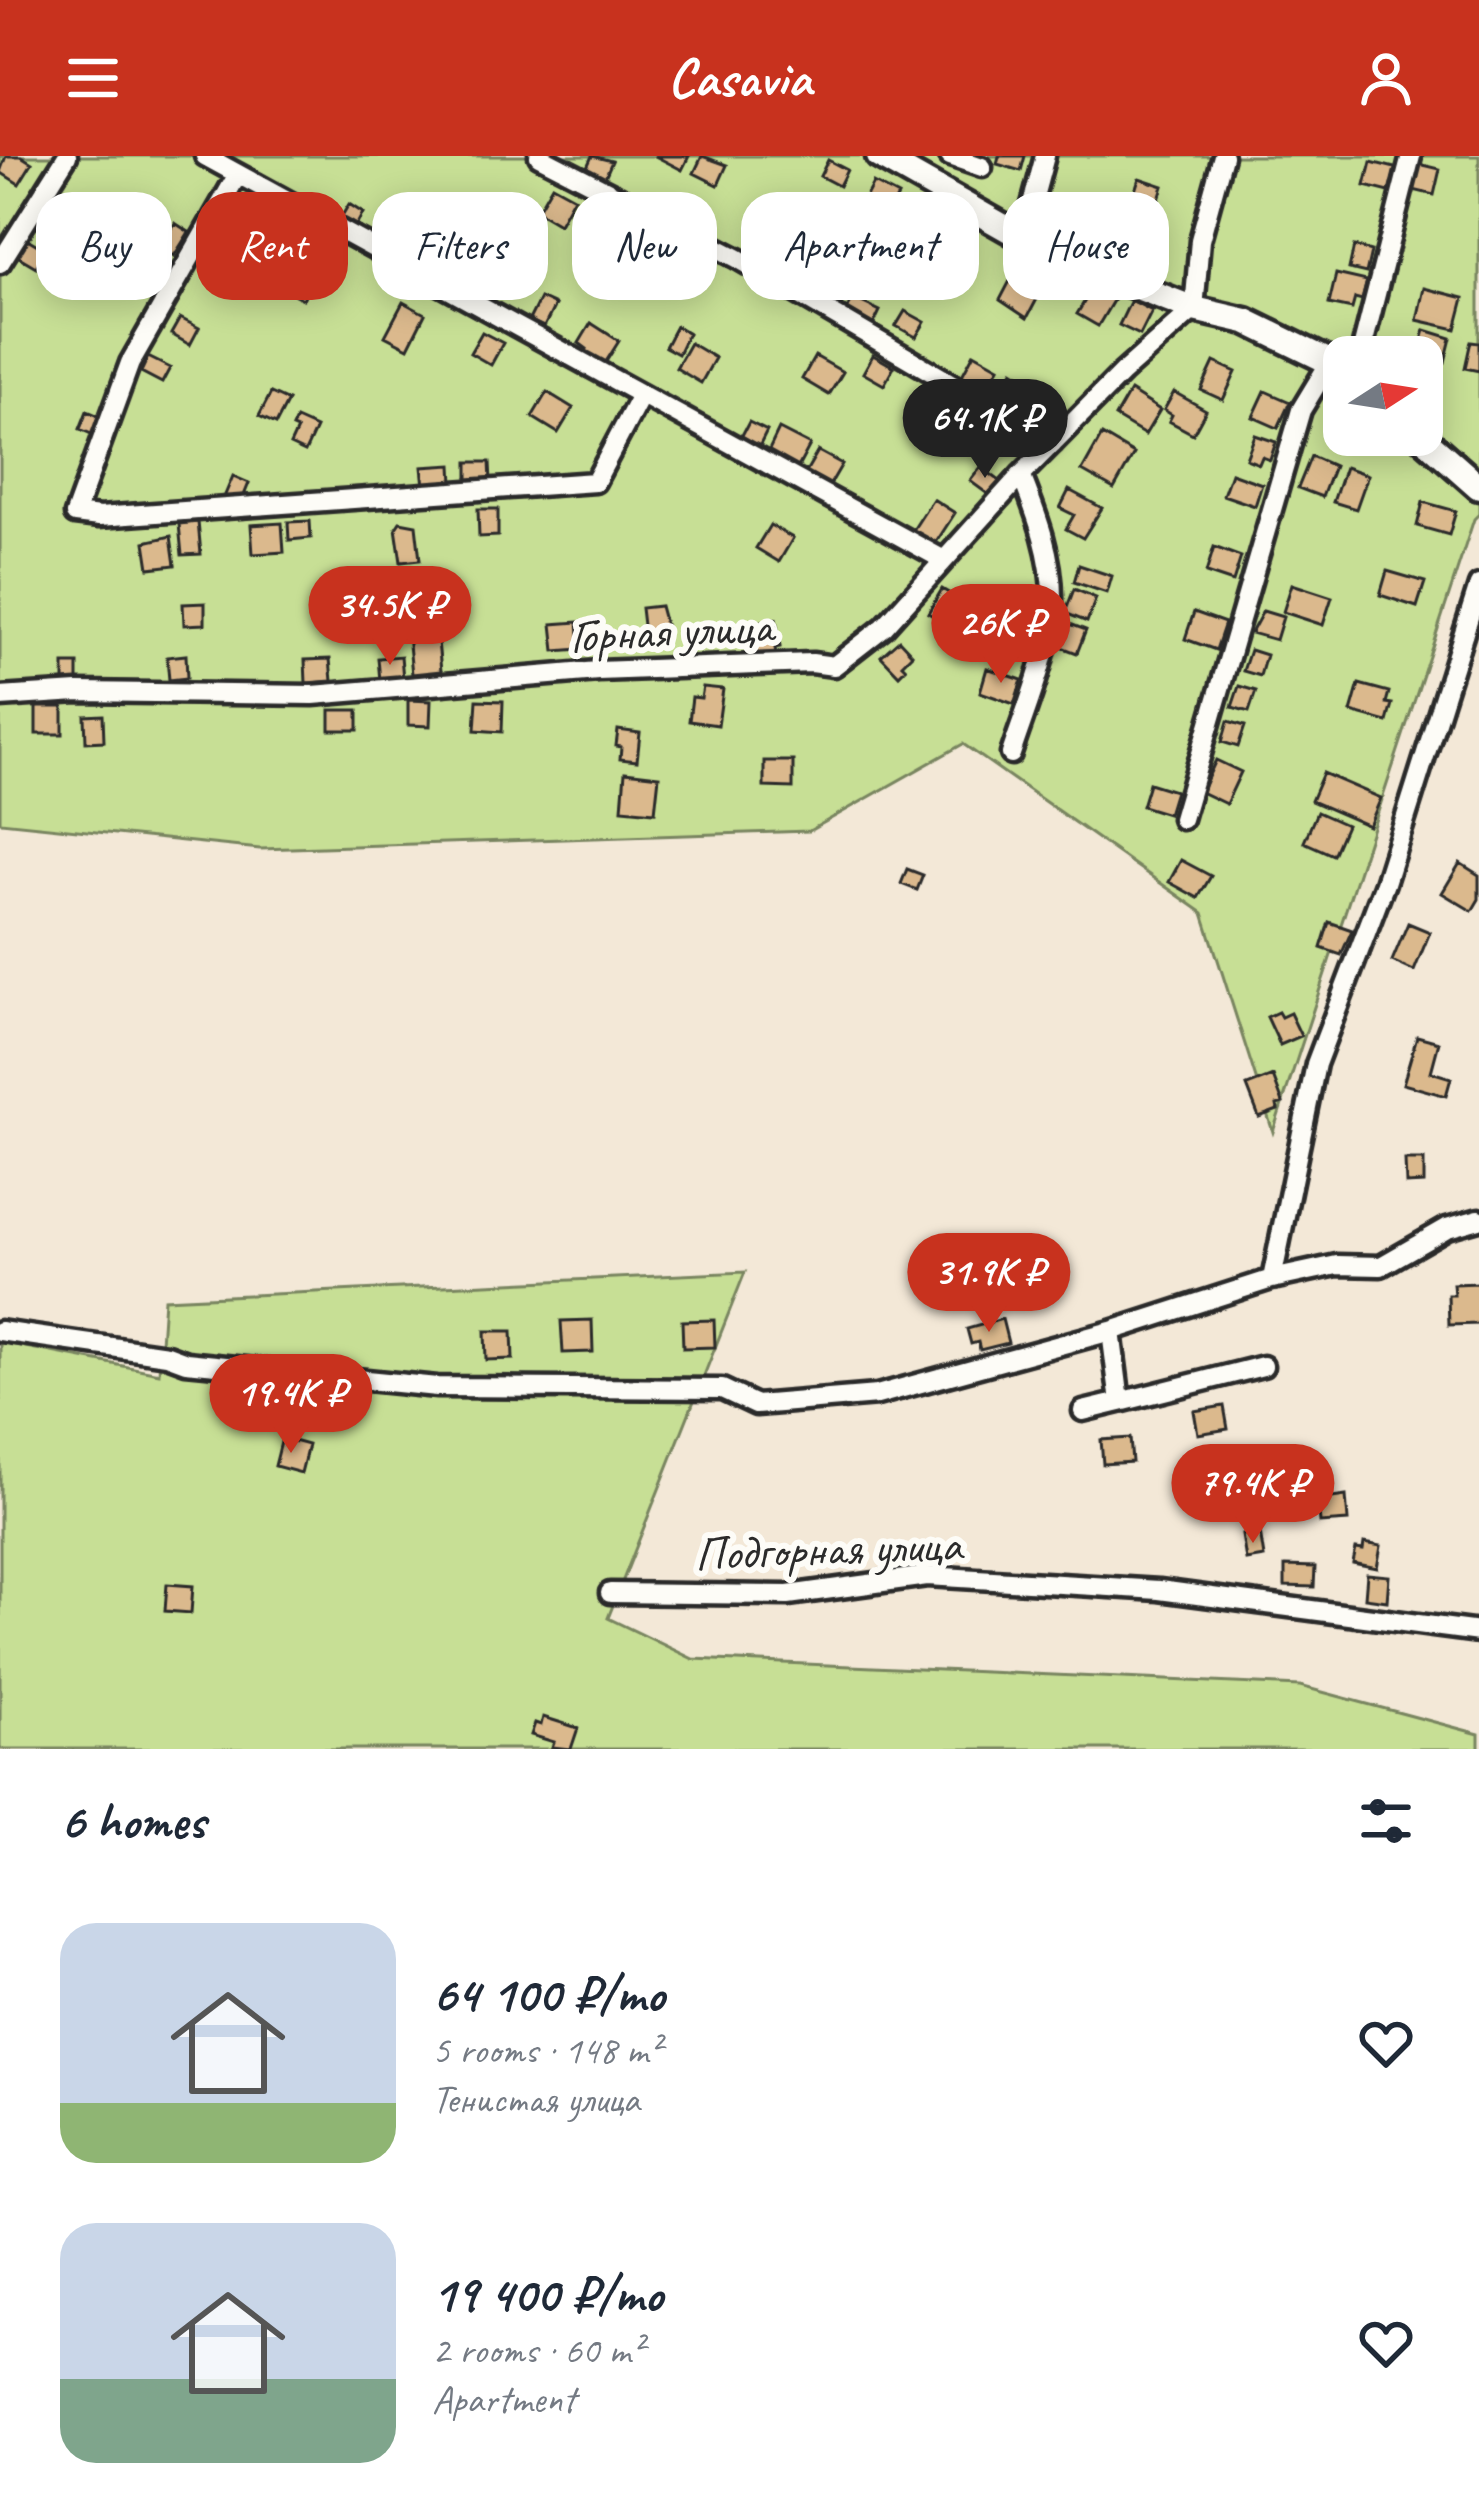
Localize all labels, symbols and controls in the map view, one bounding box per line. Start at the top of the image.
text: Casavia [668,44,811,112]
icon: menu [60,45,126,111]
icon: person [1353,45,1419,111]
chip: Buy [36,192,172,300]
chip: Rent [196,192,348,300]
chip: Filters [372,192,548,300]
chip: New [572,192,717,300]
chip: Apartment [741,192,979,300]
chip: House [1003,192,1169,300]
north arrow [1323,336,1443,456]
map controls [1323,336,1443,456]
pin: 64.1K ₽ [874,379,1096,481]
text: 64.1K ₽ [930,393,1040,442]
pin: 34.5K ₽ [279,566,501,668]
text: 34.5K ₽ [335,580,445,629]
pin: 26K ₽ [917,584,1085,686]
street label: Горная улица [568,596,778,666]
text: 26K ₽ [958,598,1044,647]
pin: 31.9K ₽ [878,1233,1100,1335]
text: 31.9K ₽ [934,1247,1044,1296]
pin: 19.4K ₽ [180,1354,402,1456]
text: 19.4K ₽ [236,1368,346,1417]
pin: 79.4K ₽ [1142,1444,1364,1546]
text: 79.4K ₽ [1198,1458,1308,1507]
street label: Подгорная улица [694,1514,965,1584]
icon: filters [1353,1788,1419,1854]
text: 6 homes [60,1789,205,1853]
text: 64 100 ₽/mo [432,1962,664,2026]
icon: home [156,1971,300,2115]
icon: heart [1353,2010,1419,2076]
text: 5 rooms · 148 m² [432,2026,660,2075]
text: Тенистая улица [432,2075,640,2124]
text: 19 400 ₽/mo [432,2262,663,2326]
icon: home [156,2271,300,2415]
icon: heart [1353,2310,1419,2376]
text: 2 rooms · 60 m² [432,2326,643,2375]
text: Apartment [432,2375,575,2424]

